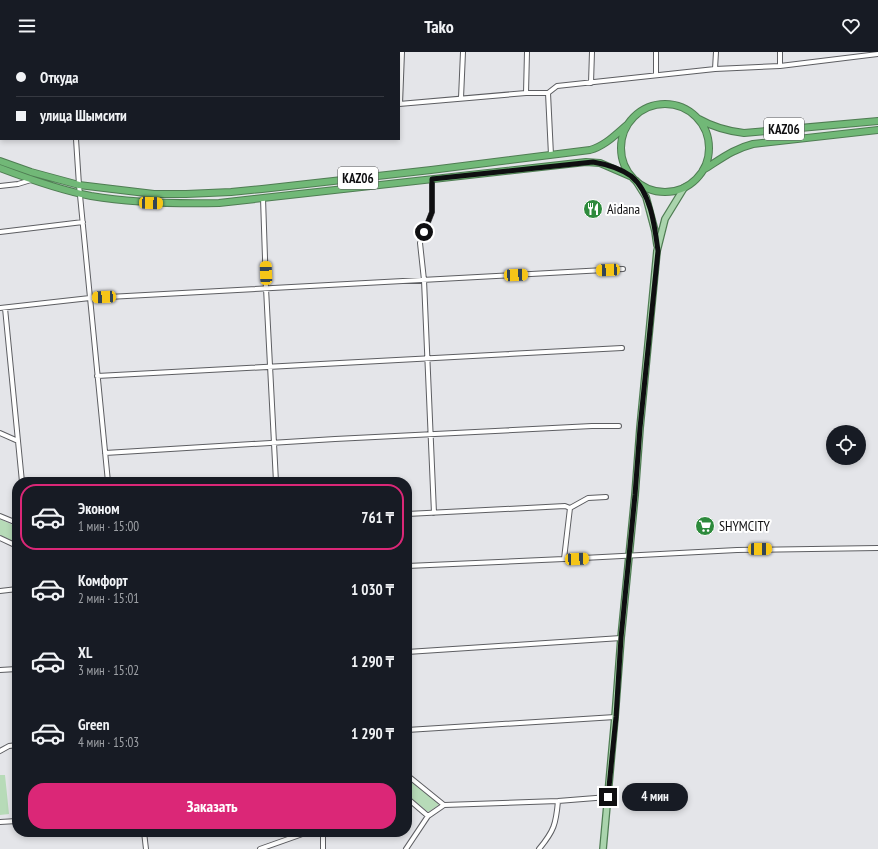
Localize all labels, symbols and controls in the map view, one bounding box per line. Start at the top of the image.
icon: menu [16,15,38,37]
text: Tako [424,15,454,38]
icon: heart [840,15,862,37]
text: Откуда [40,68,79,87]
text: улица Шымсити [40,106,127,125]
road number: KАZ06 [764,118,804,140]
road number: KАZ06 [338,167,378,189]
car [139,197,163,209]
restaurant icon: Aidana [582,198,604,220]
place label: Aidana [607,200,640,218]
route start [415,223,433,241]
car [260,261,272,285]
car [596,263,620,277]
car [504,268,528,282]
car [92,290,116,304]
map controls [826,425,866,465]
button: locate [826,425,866,465]
icon: car [30,499,66,535]
text: Эконом [78,499,119,518]
text: 761 ₸ [361,508,394,527]
supermarket icon: SHYMCITY [694,515,716,537]
place label: SHYMCITY [719,517,770,535]
text: 1 мин · 15:00 [78,518,139,535]
car [748,543,772,555]
car [565,552,589,566]
icon: car [30,571,66,607]
text: Комфорт [78,571,128,590]
text: 1 030 ₸ [351,580,394,599]
text: 2 мин · 15:01 [78,590,139,607]
icon: car [30,643,66,679]
text: XL [78,643,92,662]
text: 1 290 ₸ [351,652,394,671]
text: 3 мин · 15:02 [78,662,139,679]
icon: car [30,715,66,751]
text: Green [78,715,110,734]
text: 1 290 ₸ [351,724,394,743]
text: 4 мин · 15:03 [78,734,139,751]
button: Заказать [28,783,396,829]
callout: 4 мин [622,783,688,811]
route end [599,788,617,806]
text: 4 мин [641,788,669,805]

